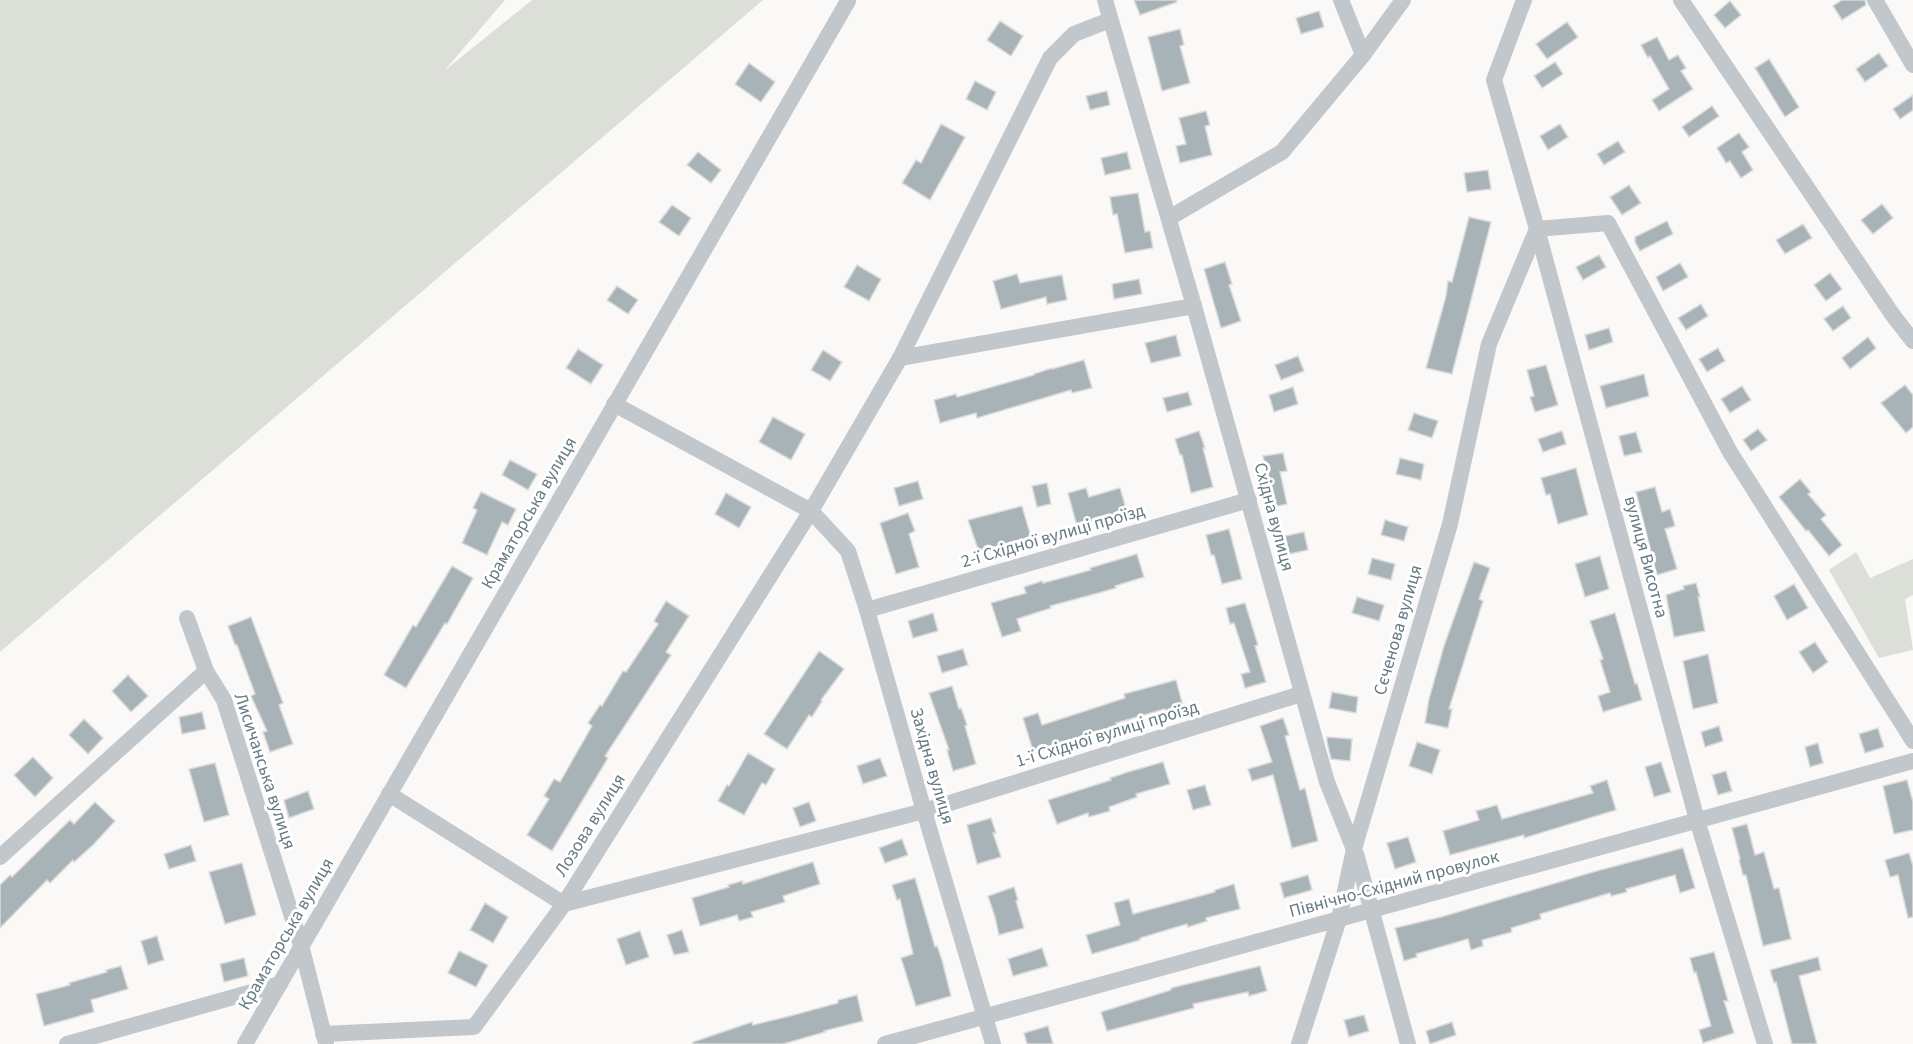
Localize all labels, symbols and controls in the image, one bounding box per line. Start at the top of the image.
street label: Краматорська вулиця [475,432,583,594]
street label: Східна вулиця [1247,460,1301,574]
street label: вулиця Висотна [1618,493,1674,621]
street label: 2-ї Східної вулиці проїзд [958,498,1148,574]
street label: Сєченова вулиця [1367,562,1429,698]
street label: Лисичанська вулиця [228,690,302,852]
street label: 1-ї Східної вулиці проїзд [1013,694,1202,774]
street label: Західна вулиця [903,705,961,827]
street label: Лозова вулиця [548,769,632,881]
street label: Північно-Східний провулок [1286,844,1502,924]
street label: Краматорська вулиця [232,853,340,1015]

